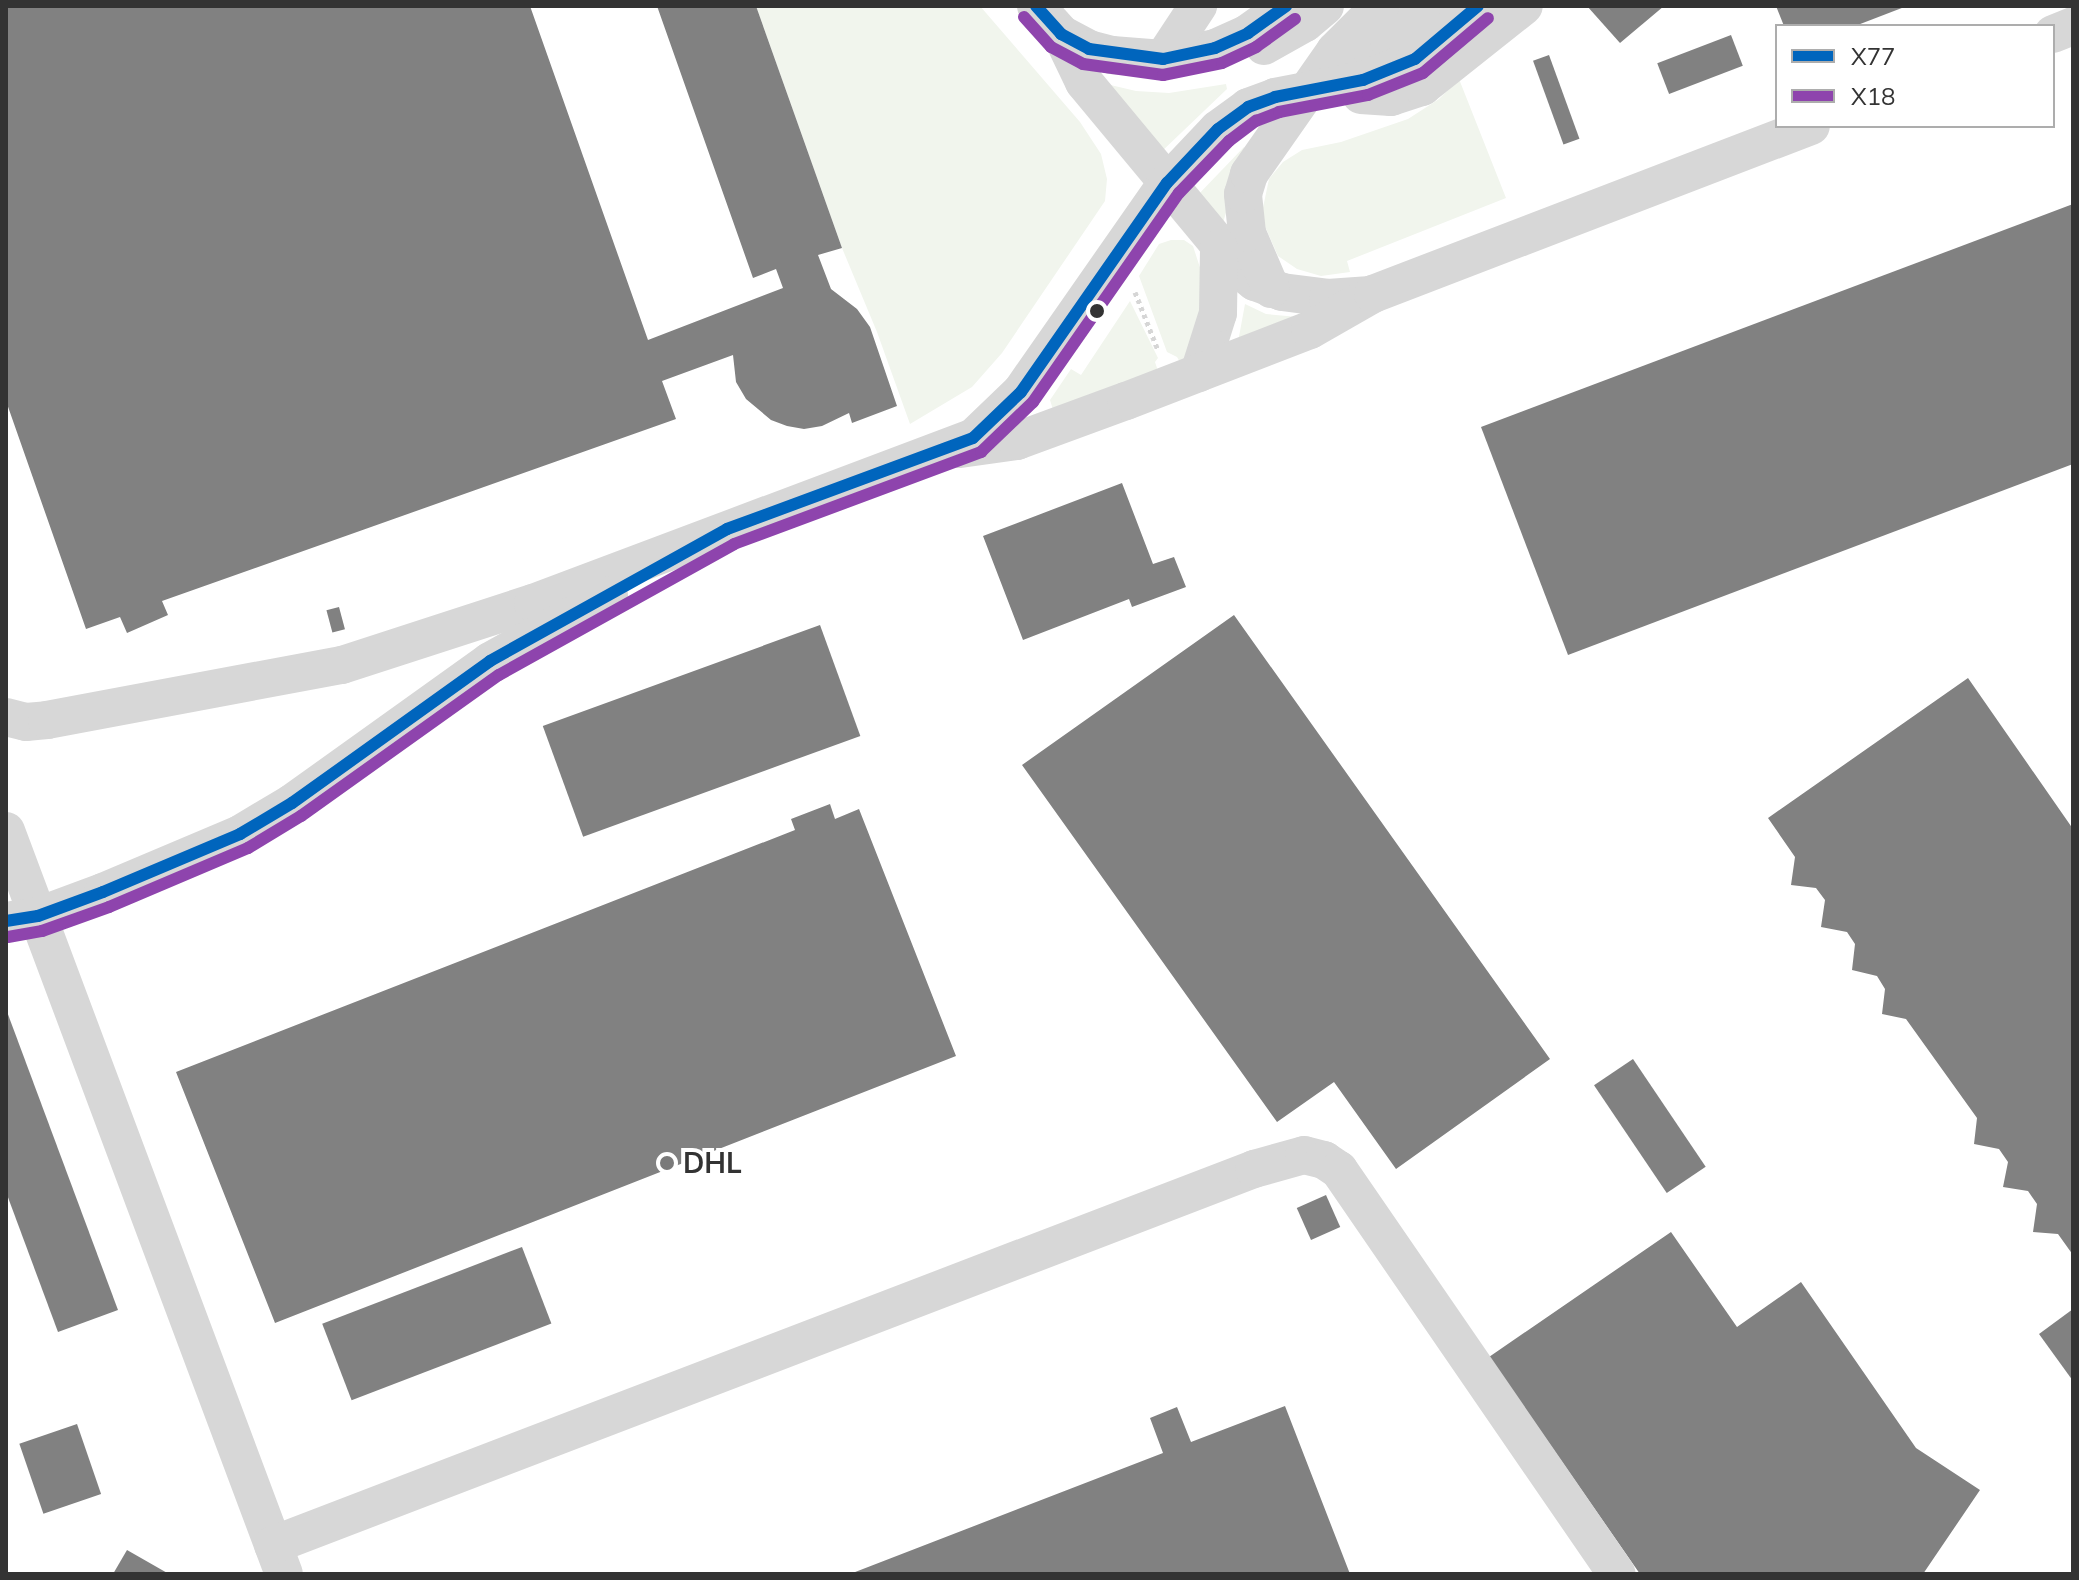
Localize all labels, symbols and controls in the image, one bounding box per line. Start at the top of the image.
legend [1775,24,2055,128]
text: X77 [1851,41,1895,71]
text: X18 [1851,81,1895,111]
unlabelled marker [1089,303,1105,319]
place label: DHL [683,1146,742,1180]
marker: DHL [658,1154,676,1172]

